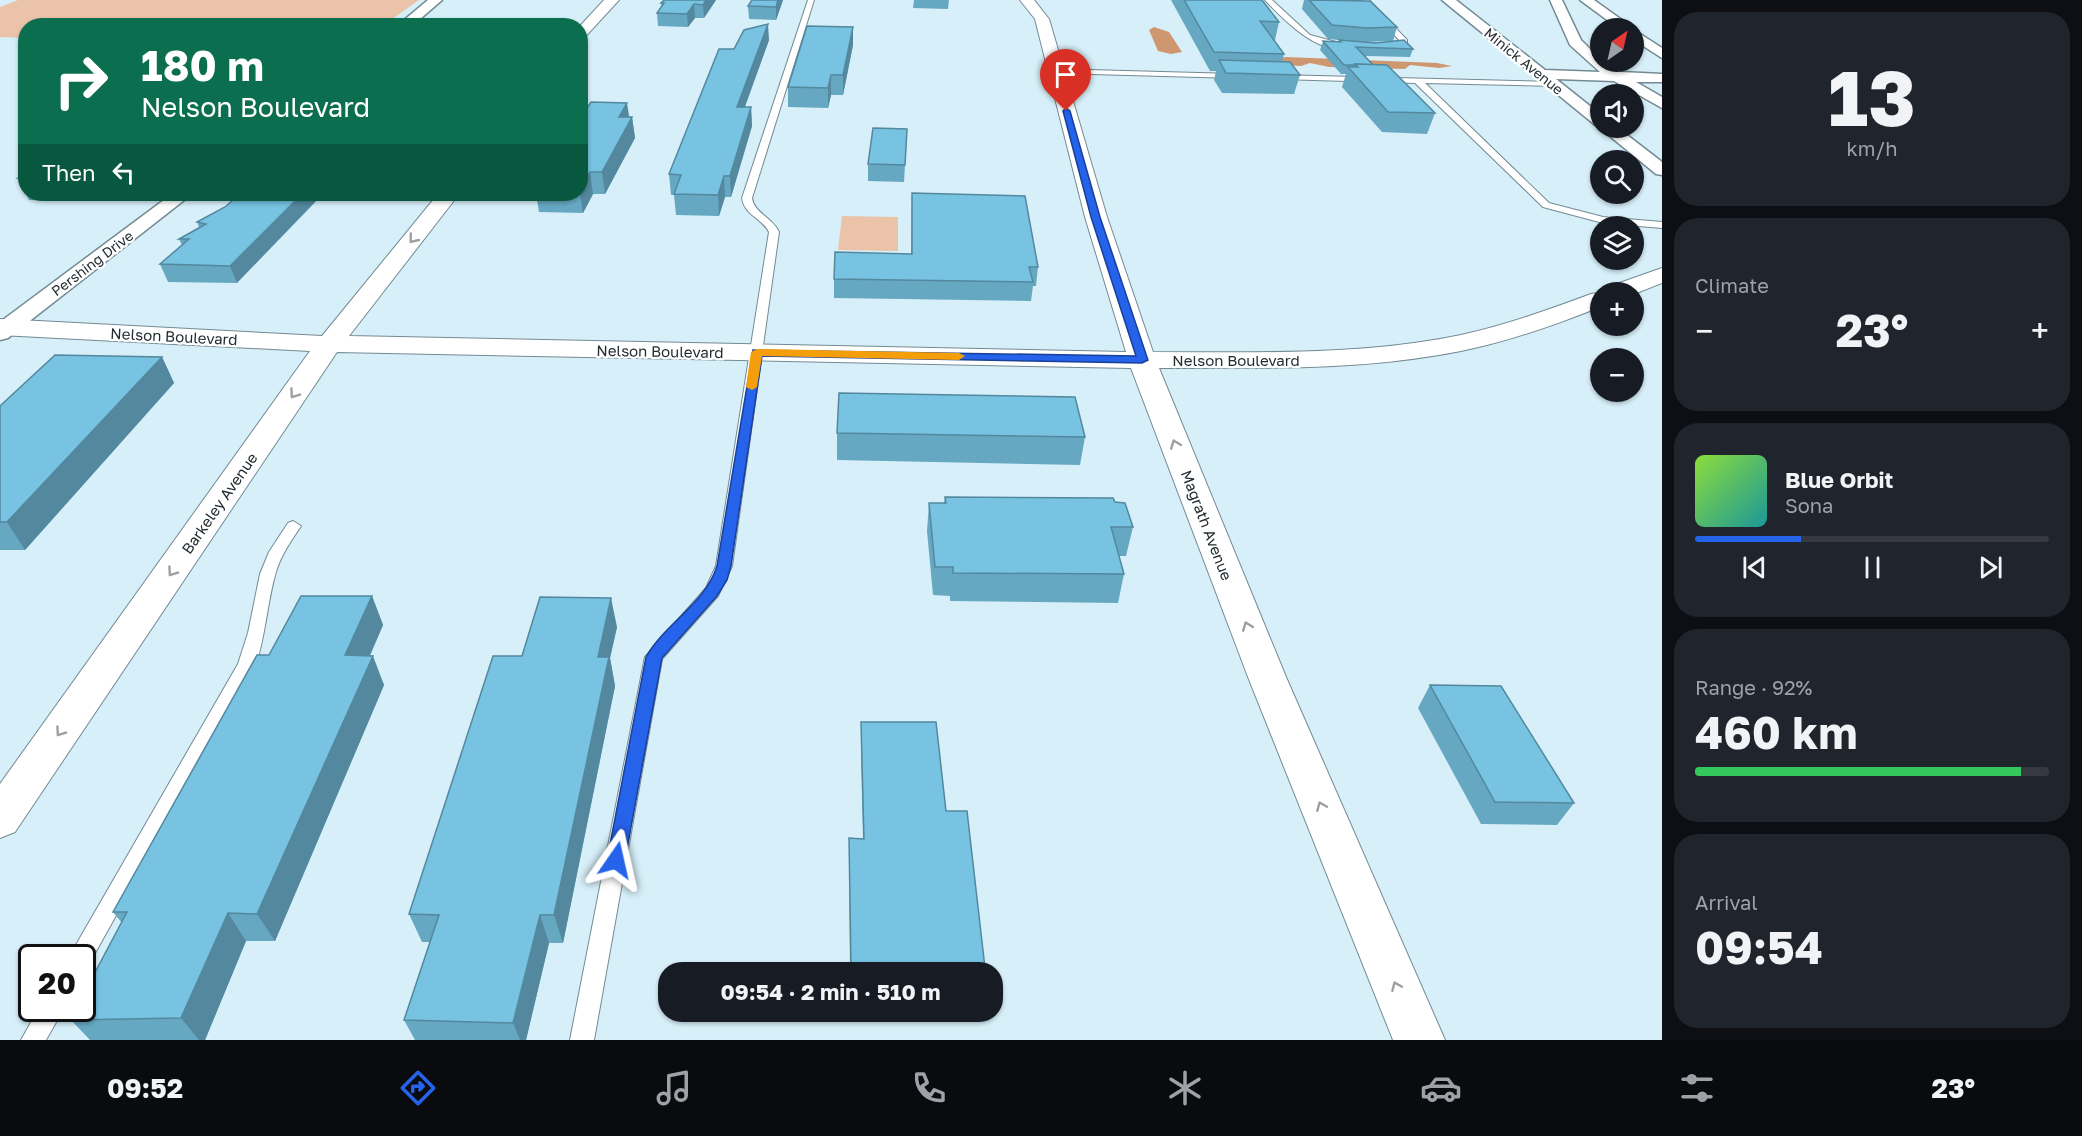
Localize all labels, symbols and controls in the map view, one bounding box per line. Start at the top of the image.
north arrow [1590,18,1644,72]
map controls [1590,18,1644,402]
street label: Minick Avenue [1481,24,1567,98]
text: 180 m [141,40,264,90]
icon: right [42,42,120,120]
pin [1040,49,1091,111]
text: 13 [1828,50,1916,143]
icon: arrive [1049,58,1082,91]
button: sound [1590,84,1644,138]
text: Nelson Boulevard [141,91,370,123]
text: km/h [1847,136,1897,160]
button: search [1590,150,1644,204]
icon: left [107,156,140,189]
text: Then [42,159,95,186]
button: layers [1590,216,1644,270]
street label: Pershing Drive [48,227,136,299]
one-way arrow [409,232,420,243]
text: Climate [1695,273,1769,297]
button: + [1590,282,1644,336]
text: 23° [1836,303,1908,357]
text: − [1695,311,1713,350]
text: + [2031,311,2049,350]
street label: Nelson Boulevard [110,324,238,348]
street label: Nelson Boulevard [596,341,724,361]
button: − [1590,348,1644,402]
street label: Nelson Boulevard [1172,351,1300,369]
one-way arrow [290,388,301,399]
one-way arrow [1170,440,1183,450]
street label: Barkeley Avenue [177,449,261,557]
text: Blue Orbit [1785,466,1893,493]
street label: Magrath Avenue [1178,467,1236,583]
text: Sona [1785,493,1833,517]
icon: previous [1738,551,1771,584]
icon: pause [1856,551,1889,584]
icon: next [1974,551,2007,584]
one-way arrow [168,565,179,576]
one-way arrow [1241,621,1254,632]
text: Range · 92% [1695,675,1812,699]
text: 460 km [1695,705,1858,759]
one-way arrow [56,725,67,736]
one-way arrow [1316,801,1328,812]
position arrow [584,828,648,892]
text: Arrival [1695,890,1758,914]
text: 09:54 [1695,920,1823,974]
speed limit sign: 20 [18,944,96,1022]
text: 09:54 · 2 min · 510 m [721,978,940,1005]
one-way arrow [1391,981,1403,992]
icon: directions [397,1067,439,1109]
icon: music [653,1067,695,1109]
icon: phone [908,1067,950,1109]
icon: climate [1164,1067,1206,1109]
icon: car [1420,1067,1462,1109]
icon: filters [1676,1067,1718,1109]
text: 09:52 [107,1072,183,1104]
text: 23° [1932,1072,1975,1104]

